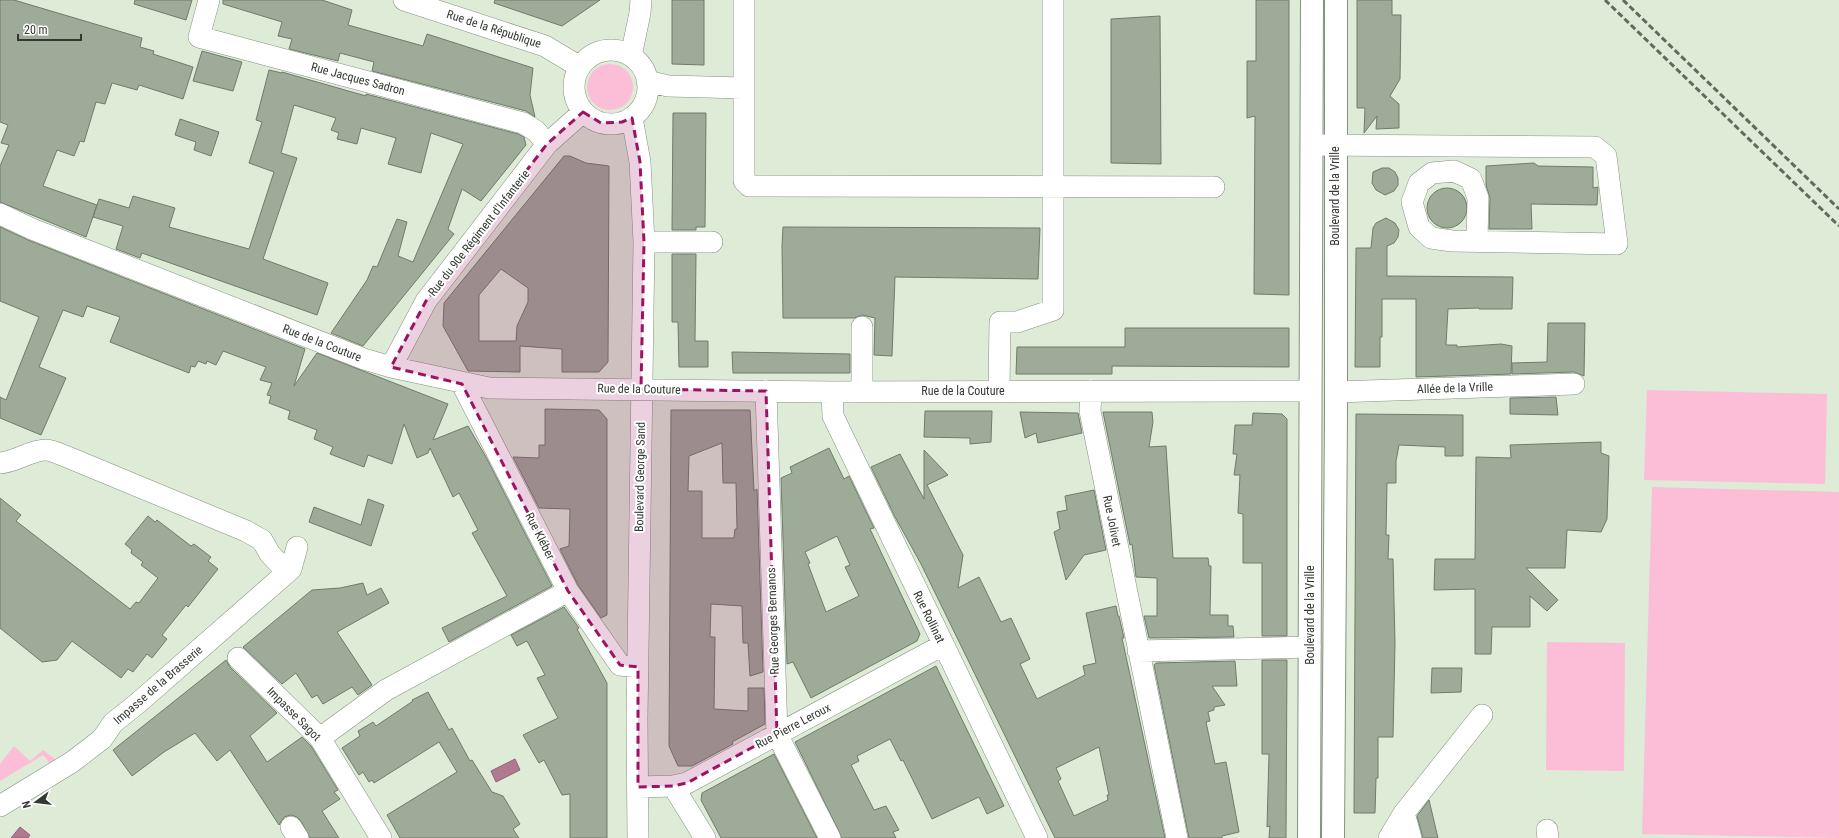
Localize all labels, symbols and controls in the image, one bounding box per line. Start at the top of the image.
street label: Rue de la République [445,7,543,51]
scale bar [18,16,81,42]
text: 20 m [24,23,48,37]
street label: Rue Jacques Sadron [310,60,407,98]
street label: Boulevard de la Vrille [1328,146,1342,246]
street label: Rue du 90e Régiment d'Infanterie [425,167,533,299]
street label: Rue de la Couture [281,322,364,365]
street label: Allée de la Vrille [1417,380,1494,396]
street label: Rue de la Couture [597,381,681,397]
street label: Rue de la Couture [921,384,1005,398]
street label: Boulevard George Sand [632,422,648,532]
street label: Rue Jolivet [1100,494,1124,548]
street label: Rue Kléber [522,510,558,562]
street label: Boulevard de la Vrille [1303,565,1317,665]
street label: Rue Georges Bernanos [764,567,782,675]
street label: Rue Rollinat [910,589,948,646]
street label: Impasse de la Brasserie [111,642,205,727]
street label: Impasse Sagot [264,684,324,744]
street label: Rue Pierre Leroux [753,700,833,752]
north arrow [16,782,56,822]
text: N [20,799,34,809]

